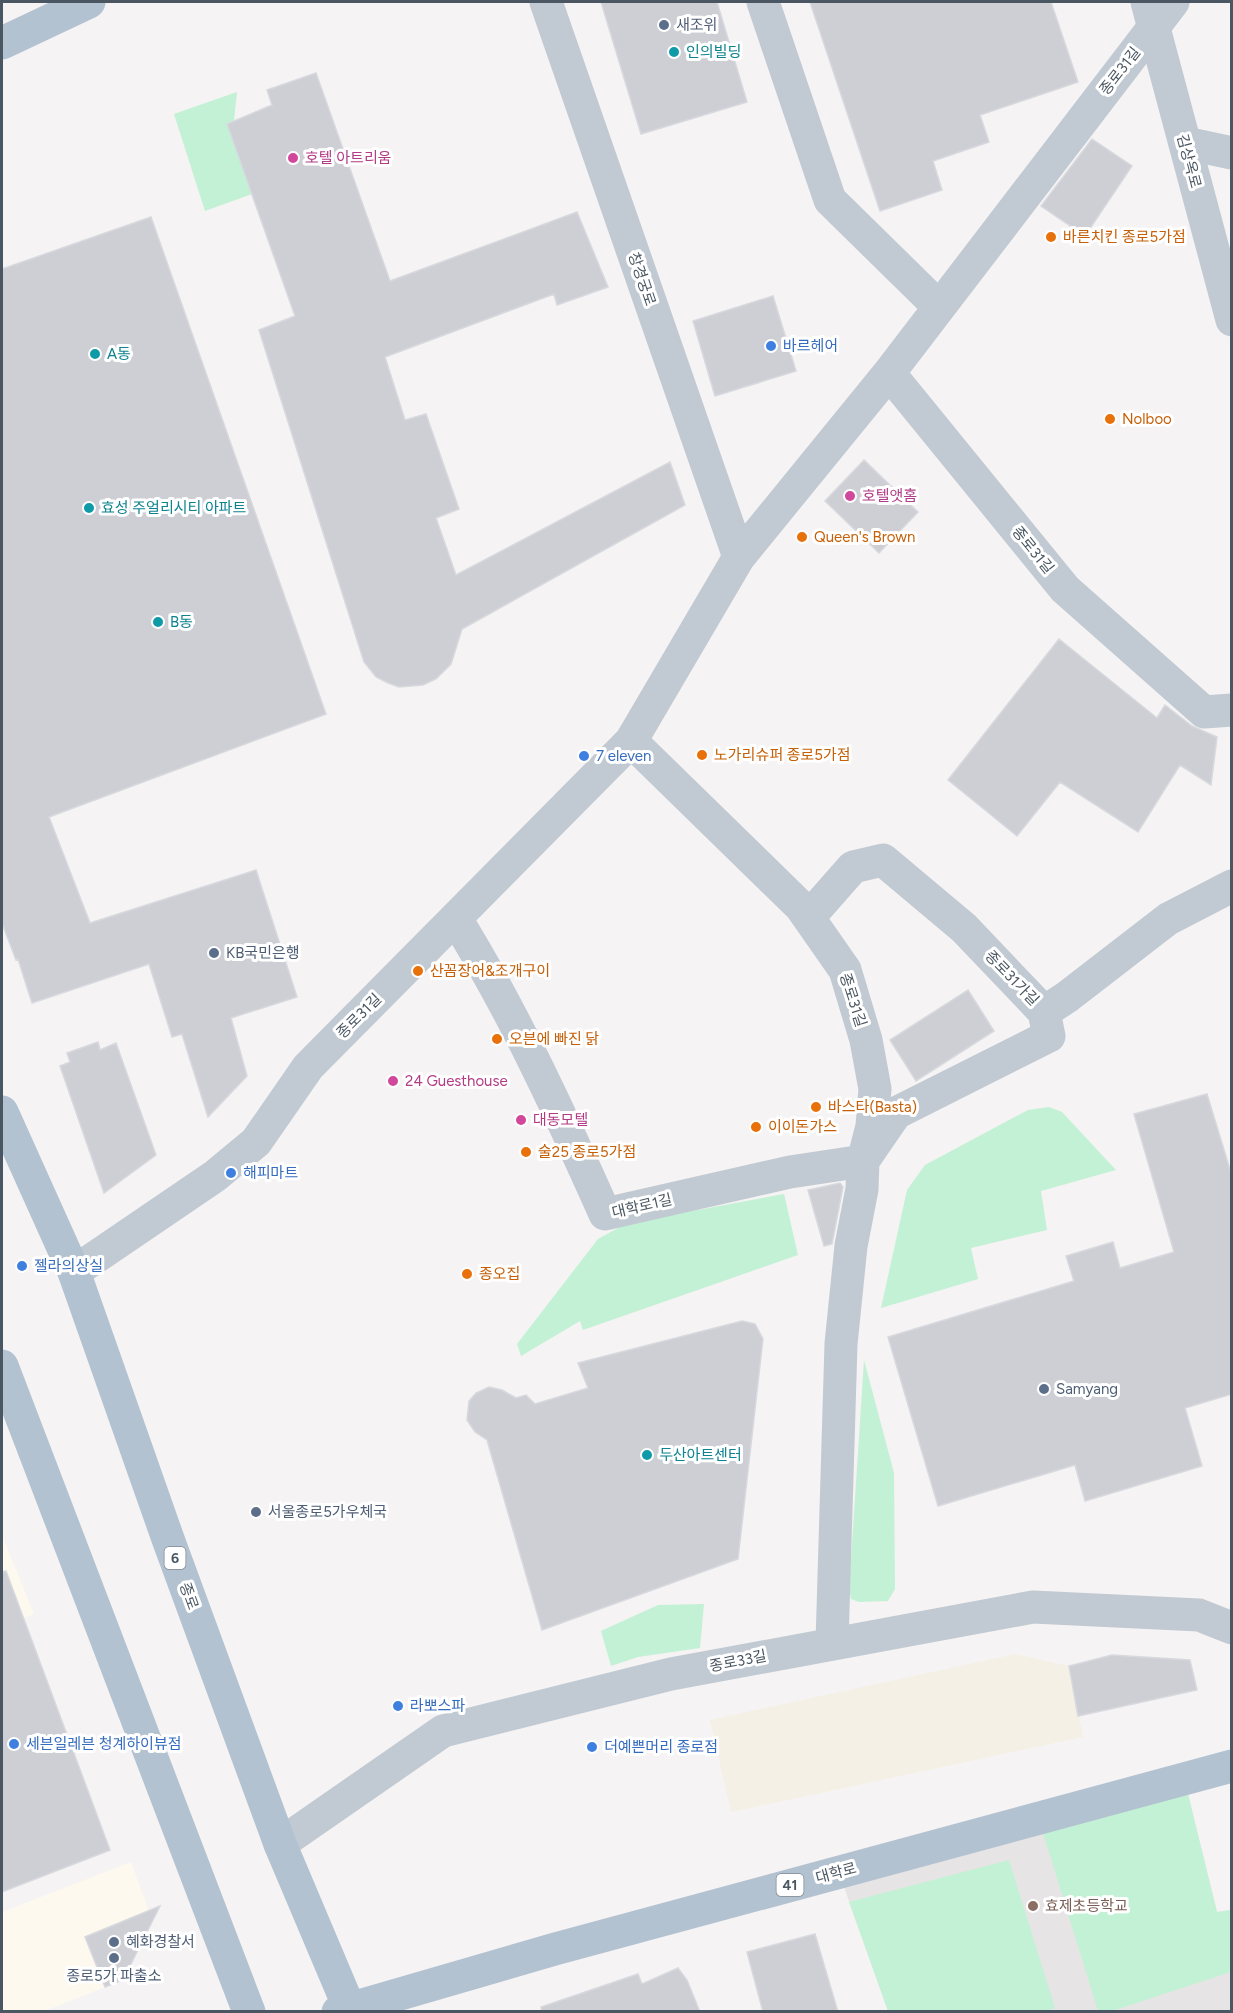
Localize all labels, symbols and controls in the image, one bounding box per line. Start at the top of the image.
place label: 새조위 [676,16,717,34]
marker: 새조위 [657,18,671,32]
place label: 인의빌딩 [686,43,741,61]
street label: 종로31길 [1096,43,1144,99]
marker: 인의빌딩 [667,45,681,59]
street label: 김상옥로 [1173,132,1205,190]
place label: 호텔 아트리움 [305,149,392,167]
marker: 호텔 아트리움 [286,151,300,165]
place label: 바른치킨 종로5가점 [1063,228,1186,246]
marker: 바른치킨 종로5가점 [1044,230,1058,244]
street label: 창경궁로 [625,250,659,308]
place label: 바르헤어 [783,337,838,355]
marker: 바르헤어 [764,339,778,353]
place label: A동 [107,345,131,363]
marker: A동 [88,347,102,361]
place label: Nolboo [1122,410,1172,428]
marker: Nolboo [1103,412,1117,426]
place label: 호텔앳홈 [862,487,917,505]
marker: 호텔앳홈 [843,489,857,503]
place label: 효성 주얼리시티 아파트 [101,499,247,517]
marker: 효성 주얼리시티 아파트 [82,501,96,515]
street label: 종로31길 [1008,523,1058,577]
place label: Queen's Brown [814,528,915,546]
marker: Queen's Brown [795,530,809,544]
place label: B동 [170,613,193,631]
marker: B동 [151,615,165,629]
place label: 노가리슈퍼 종로5가점 [714,746,851,764]
place label: 7 eleven [596,747,651,765]
marker: 노가리슈퍼 종로5가점 [695,748,709,762]
marker: 7 eleven [577,749,591,763]
place label: KB국민은행 [226,944,300,962]
marker: KB국민은행 [207,946,221,960]
street label: 종로31가길 [981,947,1043,1009]
place label: 산꼼장어&조개구이 [430,962,550,980]
marker: 산꼼장어&조개구이 [411,964,425,978]
street label: 종로31길 [836,971,870,1029]
street label: 종로31길 [333,990,385,1042]
place label: 오븐에 빠진 닭 [509,1030,599,1048]
marker: 오븐에 빠진 닭 [490,1032,504,1046]
place label: 24 Guesthouse [405,1072,508,1090]
marker: 24 Guesthouse [386,1074,400,1088]
place label: 바스타(Basta) [828,1098,917,1116]
marker: 바스타(Basta) [809,1100,823,1114]
place label: 대동모텔 [533,1111,588,1129]
marker: 대동모텔 [514,1113,528,1127]
place label: 이이돈가스 [768,1118,837,1136]
marker: 이이돈가스 [749,1120,763,1134]
place label: 술25 종로5가점 [538,1143,636,1161]
marker: 술25 종로5가점 [519,1145,533,1159]
place label: 해피마트 [243,1164,298,1182]
marker: 해피마트 [224,1166,238,1180]
street label: 대학로1길 [610,1190,674,1222]
place label: 젤라의상실 [34,1257,103,1275]
marker: 젤라의상실 [15,1259,29,1273]
place label: 종오집 [479,1265,520,1283]
marker: 종오집 [460,1267,474,1281]
place label: Samyang [1056,1380,1118,1398]
marker: Samyang [1037,1382,1051,1396]
place label: 두산아트센터 [659,1446,742,1464]
marker: 두산아트센터 [640,1448,654,1462]
place label: 서울종로5가우체국 [268,1503,387,1521]
marker: 서울종로5가우체국 [249,1505,263,1519]
road number: 6 [164,1547,186,1569]
street label: 종로 [176,1580,202,1612]
street label: 종로33길 [708,1647,768,1675]
place label: 라뽀스파 [410,1697,465,1715]
marker: 라뽀스파 [391,1699,405,1713]
place label: 세븐일레븐 청계하이뷰점 [26,1735,182,1753]
marker: 세븐일레븐 청계하이뷰점 [7,1737,21,1751]
place label: 더예쁜머리 종로점 [604,1738,718,1756]
marker: 더예쁜머리 종로점 [585,1740,599,1754]
street label: 대학로 [814,1859,858,1887]
road number: 41 [776,1874,804,1896]
place label: 효제초등학교 [1045,1897,1128,1915]
marker: 효제초등학교 [1026,1899,1040,1913]
place label: 혜화경찰서 [126,1933,195,1951]
marker: 혜화경찰서 [107,1935,121,1949]
marker: 종로5가 파출소 [107,1951,121,1965]
place label: 종로5가 파출소 [66,1967,162,1985]

